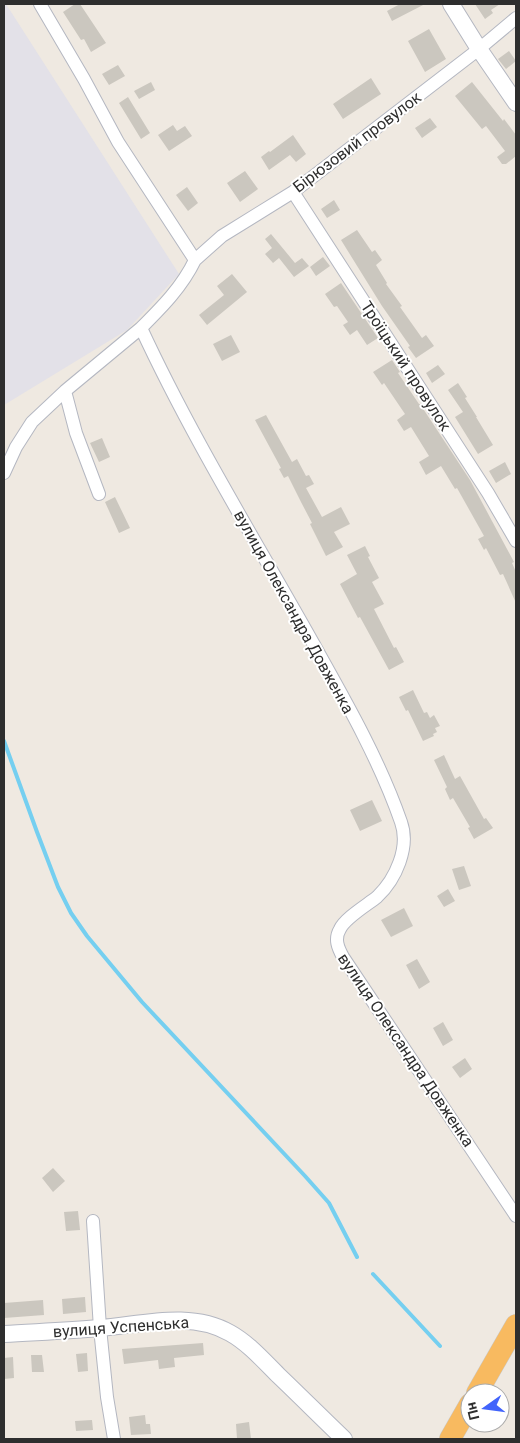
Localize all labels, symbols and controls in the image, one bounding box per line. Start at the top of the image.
street label: Бірюзовий провулок [289,87,425,196]
street label: Троїцький провулок [357,298,455,435]
street label: вулиця Олександра Довженка [230,507,358,717]
street label: вулиця Олександра Довженка [334,950,478,1150]
street label: вулиця Успенська [52,1313,190,1341]
north arrow [460,1383,510,1433]
text: Пн [462,1400,482,1422]

